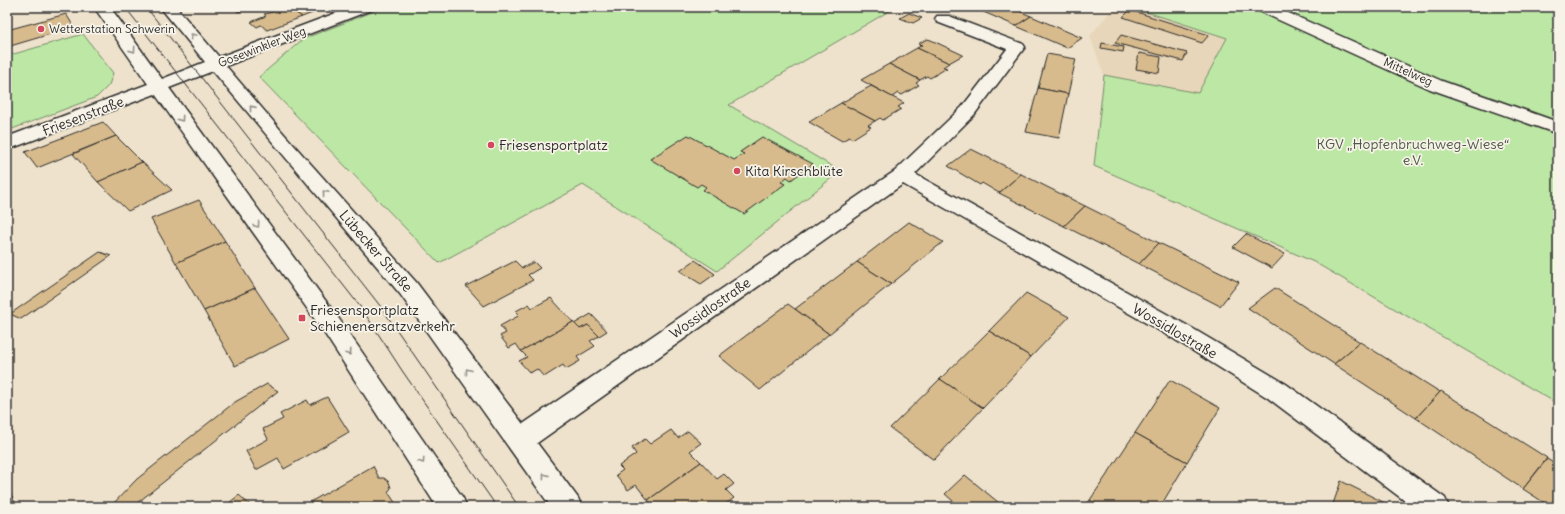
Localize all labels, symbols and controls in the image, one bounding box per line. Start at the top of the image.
place label: Wetterstation Schwerin [49,21,175,36]
street label: Gosewinkler Weg [216,23,308,70]
marker: Wetterstation Schwerin [36,24,46,34]
one-way arrow [190,33,197,41]
one-way arrow [128,46,136,53]
street label: Mittelweg [1381,54,1435,89]
street label: Friesenstraße [40,92,126,140]
one-way arrow [250,105,257,112]
one-way arrow [176,115,184,122]
park label: KGV „Hopfenbruchweg-Wiese“ e.V. [1317,135,1509,169]
place label: Friesensportplatz [499,136,608,154]
marker: Friesensportplatz [486,140,496,150]
place label: Kita Kirschblüte [745,162,843,180]
marker: Kita Kirschblüte [732,166,742,176]
one-way arrow [323,191,330,198]
street label: Lübecker Straße [336,206,416,296]
one-way arrow [252,220,259,227]
street label: Wossidlostraße [666,273,754,343]
street label: Wossidlostraße [1129,299,1221,363]
place label: Friesensportplatz Schienenersatzverkehr [310,301,455,335]
marker: Friesensportplatz Schienenersatzverkehr [297,313,307,323]
one-way arrow [344,349,352,356]
one-way arrow [466,368,473,375]
one-way arrow [417,457,425,464]
one-way arrow [543,473,550,480]

